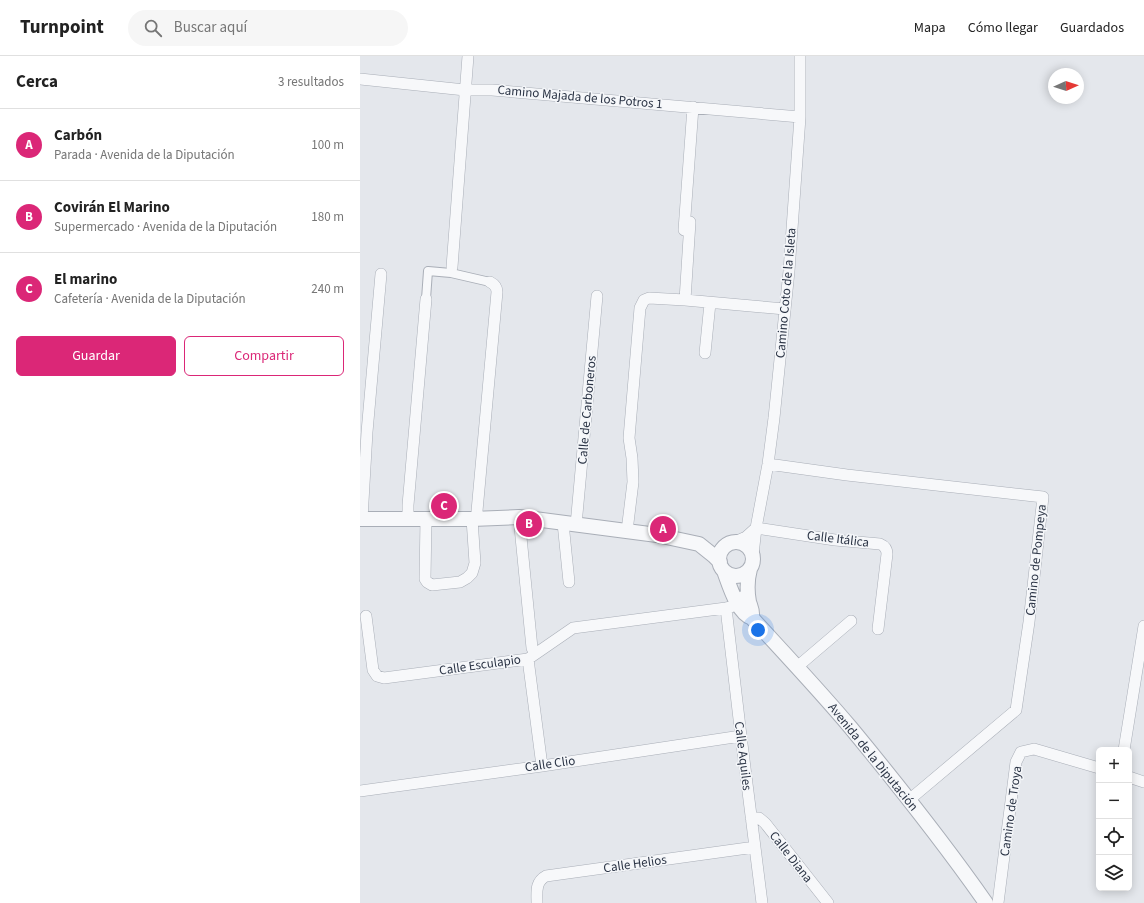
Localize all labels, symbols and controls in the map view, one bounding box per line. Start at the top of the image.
search box [128,10,408,46]
text: Turnpoint [20,14,104,41]
icon: search [142,17,164,39]
text: Buscar aquí [174,17,247,38]
text: Mapa [914,18,946,38]
text: Cómo llegar [968,18,1038,38]
text: Guardados [1060,18,1124,38]
north arrow [1048,68,1084,104]
text: Cerca [16,70,58,94]
text: 3 resultados [278,73,344,91]
street label: Camino Majada de los Potros 1 [497,81,663,113]
text: Carbón [54,125,102,146]
text: A [25,136,33,154]
text: 100 m [311,136,344,154]
text: Parada · Avenida de la Diputación [54,146,235,164]
text: Covirán El Marino [54,197,170,218]
text: B [25,208,33,226]
text: 180 m [311,208,344,226]
text: Supermercado · Avenida de la Diputación [54,218,277,236]
street label: Camino Coto de la Isleta [771,227,801,359]
text: El marino [54,269,117,290]
text: C [25,280,33,298]
text: 240 m [311,280,344,298]
text: Cafetería · Avenida de la Diputación [54,290,246,308]
button: Guardar [16,336,176,376]
button: Compartir [184,336,344,376]
street label: Calle de Carboneros [573,354,601,465]
pin: C [431,491,457,521]
street label: Camino de Pompeya [1021,503,1051,617]
pin: B [516,509,542,539]
pin: A [650,514,676,544]
street label: Calle Itálica [806,526,870,552]
your location [748,620,768,640]
street label: Calle Esculapio [438,650,522,680]
street label: Avenida de la Diputación [824,699,922,815]
street label: Calle Aquiles [730,720,756,792]
map controls [1096,747,1132,891]
button: + [1096,747,1132,783]
street label: Calle Clio [524,752,576,776]
street label: Camino de Troya [996,765,1026,857]
button: − [1096,783,1132,819]
button: locate [1096,819,1132,855]
street label: Calle Diana [765,827,817,887]
street label: Calle Helios [602,851,668,877]
button: layers [1096,855,1132,891]

